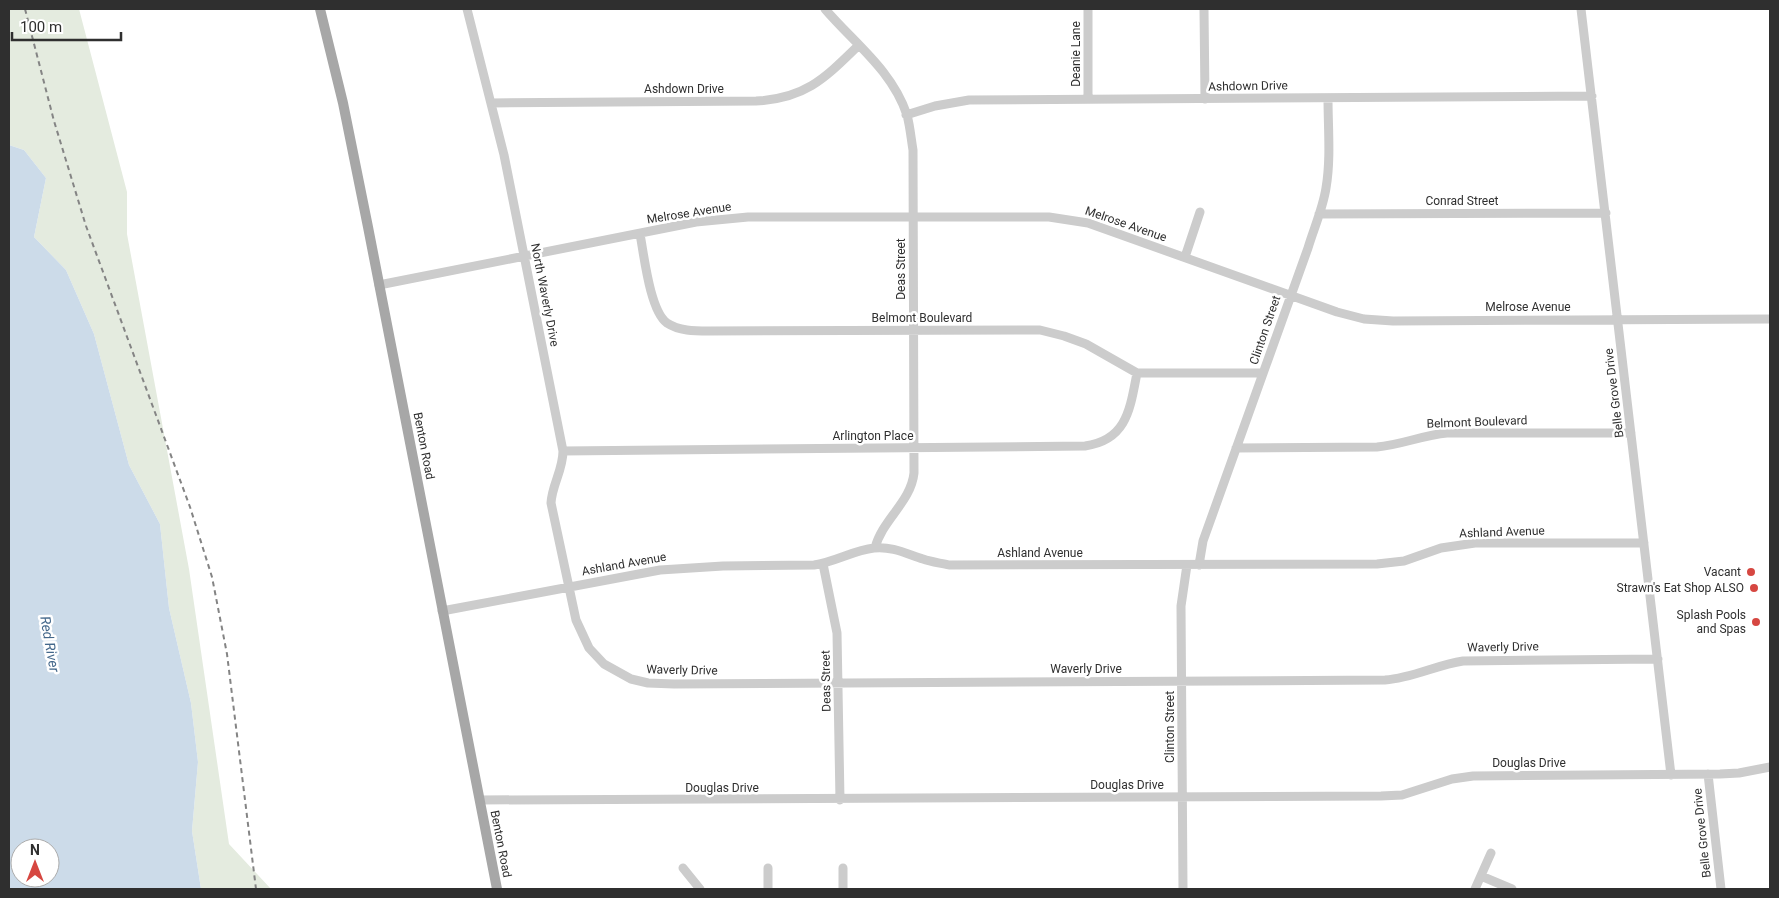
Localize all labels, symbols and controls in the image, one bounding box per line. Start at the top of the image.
scale bar [12,10,121,42]
text: 100 m [20,18,62,36]
street label: Deanie Lane [1069,21,1083,87]
street label: Ashdown Drive [1208,78,1288,94]
street label: Ashdown Drive [644,82,724,96]
street label: Conrad Street [1425,194,1499,208]
street label: Melrose Avenue [646,199,732,227]
street label: Melrose Avenue [1083,203,1169,245]
street label: Deas Street [894,238,908,300]
street label: North Waverly Drive [528,242,562,348]
street label: Clinton Street [1247,294,1283,366]
street label: Melrose Avenue [1485,300,1571,314]
street label: Belmont Boulevard [872,311,972,325]
street label: Belle Grove Drive [1602,348,1626,438]
street label: Benton Road [411,411,437,481]
street label: Belmont Boulevard [1426,413,1528,431]
street label: Arlington Place [832,429,914,443]
street label: Ashland Avenue [1459,524,1545,540]
street label: Ashland Avenue [997,546,1083,560]
street label: Ashland Avenue [581,550,667,578]
place label: Vacant [1704,565,1741,579]
marker: Vacant [1745,566,1757,578]
place label: Strawn's Eat Shop ALSO [1617,581,1744,595]
marker: Strawn's Eat Shop ALSO [1748,582,1760,594]
place label: Splash Pools and Spas [1677,608,1746,636]
water label: Red River [37,615,63,674]
marker: Splash Pools and Spas [1750,616,1762,628]
street label: Waverly Drive [1467,639,1539,655]
street label: Deas Street [818,650,834,712]
street label: Waverly Drive [646,662,718,678]
street label: Waverly Drive [1050,662,1122,676]
street label: Clinton Street [1163,691,1177,763]
street label: Douglas Drive [1492,756,1566,770]
street label: Douglas Drive [1090,778,1164,792]
street label: Douglas Drive [685,781,759,795]
street label: Belle Grove Drive [1690,788,1714,878]
street label: Benton Road [488,809,514,879]
north arrow [10,838,60,888]
text: N [30,842,40,858]

